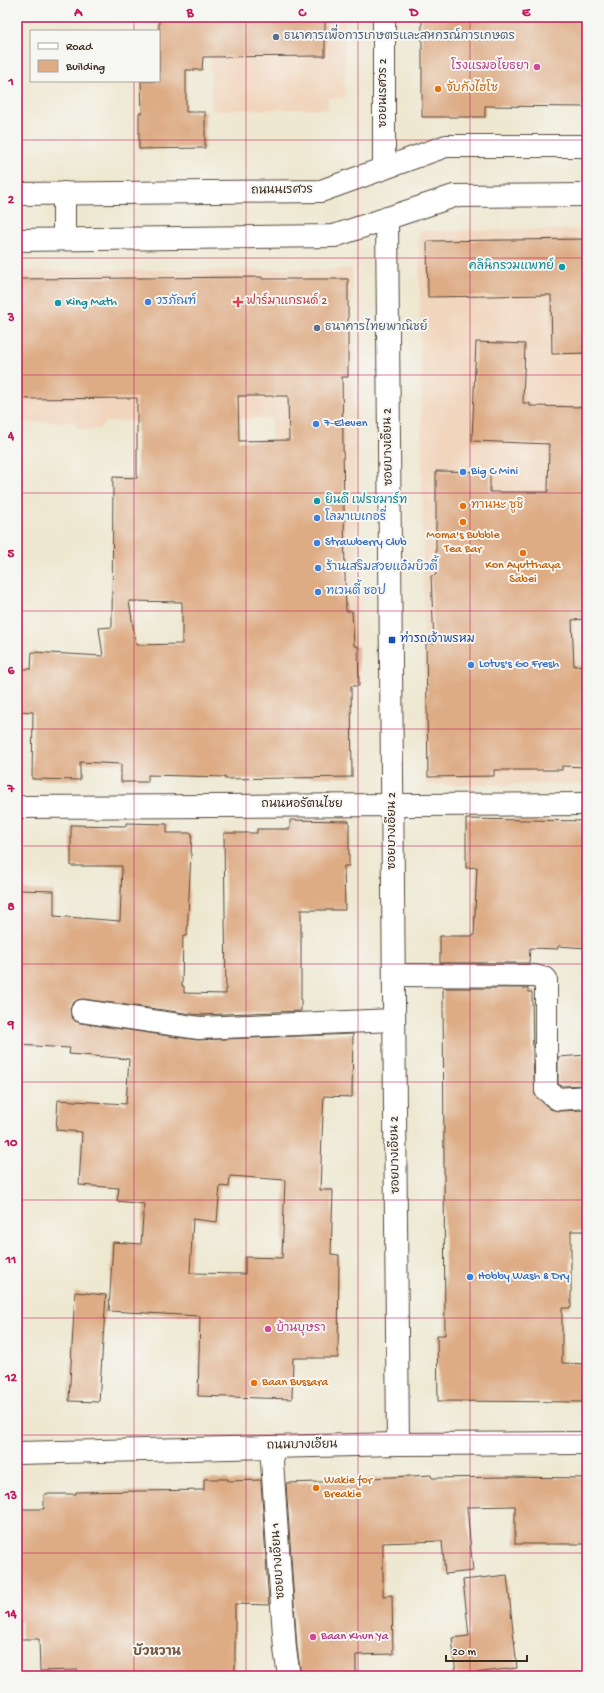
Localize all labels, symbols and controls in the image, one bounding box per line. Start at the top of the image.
text: A [73,6,83,21]
text: B [186,6,195,21]
text: C [297,6,307,21]
text: D [409,6,419,21]
text: E [522,6,531,21]
place label: ธนาคารเพื่อการเกษตรและสหกรณ์การเกษตร [284,24,515,44]
legend [30,30,160,82]
marker: ธนาคารเพื่อการเกษตรและสหกรณ์การเกษตร [271,32,281,42]
text: Road [66,41,93,55]
place label: โรงแรมอโยธยา [451,57,529,74]
street label: ซอยนเรศวร 2 [377,58,391,128]
text: Building [65,61,105,75]
marker: โรงแรมอโยธยา [532,62,542,72]
text: 1 [7,75,14,90]
place label: จับกังไฮโซ [446,79,499,96]
marker: จับกังไฮโซ [433,84,443,94]
street label: ถนนนเรศวร [251,183,313,199]
text: 2 [8,193,15,208]
place label: คลินิกรวมแพทย์ [469,257,554,274]
marker: คลินิกรวมแพทย์ [557,262,567,272]
place label: วรภัณฑ์ [156,292,196,309]
place label: ฟาร์มาแกรนด์ 2 [246,292,327,309]
place label: King Math [66,296,117,310]
marker: วรภัณฑ์ [143,297,153,307]
marker: ฟาร์มาแกรนด์ 2 [233,297,243,307]
marker: King Math [53,298,63,308]
text: 3 [7,311,15,326]
place label: ธนาคารไทยพาณิชย์ [325,318,428,335]
marker: ธนาคารไทยพาณิชย์ [312,323,322,333]
street label: ซอยบางเอียน 2 [379,408,397,486]
place label: 7-Eleven [323,417,368,431]
marker: 7-Eleven [311,419,321,429]
text: 4 [7,429,15,444]
place label: Big C Mini [470,465,518,479]
marker: Big C Mini [458,467,468,477]
place label: ยินดี เฟรชมาร์ท [325,491,407,508]
marker: ยินดี เฟรชมาร์ท [312,496,322,506]
place label: ทานนะ ซูชิ [471,497,524,513]
marker: ทานนะ ซูชิ [458,501,468,511]
place label: โลมาเบเกอรี่ [325,505,387,525]
marker: โลมาเบเกอรี่ [312,513,322,523]
marker: Moma's Bubble Tea Bar [458,517,468,527]
place label: Moma's Bubble Tea Bar [426,529,500,557]
place label: Strawberry Club [325,536,407,550]
marker: Strawberry Club [312,538,322,548]
text: 5 [8,547,15,562]
marker: Kon Ayutthaya Sabei [518,548,528,558]
place label: ร้านเสริมสวยแอ๋มบิวตี้ [326,555,439,575]
place label: Kon Ayutthaya Sabei [485,559,561,587]
marker: ร้านเสริมสวยแอ๋มบิวตี้ [313,563,323,573]
place label: ทเวนตี้ ชอป [326,579,386,599]
marker: ทเวนตี้ ชอป [313,587,323,597]
place label: ท่ารถเจ้าพรหม [400,630,475,647]
marker: ท่ารถเจ้าพรหม [387,635,397,645]
place label: Lotus's Go Fresh [479,658,560,672]
marker: Lotus's Go Fresh [466,660,476,670]
text: 6 [8,664,15,679]
text: 7 [7,782,16,797]
street label: ซอยบางเอียน 2 [384,792,400,870]
street label: ถนนหอรัตนไชย [261,795,343,812]
text: 8 [7,900,15,915]
text: 9 [7,1018,15,1033]
street label: ซอยบางเอียน 2 [386,1116,404,1194]
text: 10 [4,1136,18,1151]
text: 11 [5,1253,16,1268]
place label: Hobby Wash & Dry [478,1270,570,1284]
marker: Hobby Wash & Dry [465,1272,475,1282]
place label: บ้านบุษรา [276,1320,326,1336]
marker: บ้านบุษรา [263,1324,273,1334]
text: 12 [4,1371,17,1386]
place label: Baan Bussara [261,1376,329,1390]
marker: Baan Bussara [249,1378,259,1388]
street label: ถนนบางเอียน [266,1436,337,1454]
place label: Wakie for Breakie [323,1474,374,1502]
marker: Wakie for Breakie [311,1483,321,1493]
text: 13 [4,1489,17,1504]
street label: ซอยบางเอียน 1 [267,1522,289,1600]
text: 14 [4,1607,18,1622]
place label: Baan Khun Ya [320,1630,389,1644]
marker: Baan Khun Ya [308,1632,318,1642]
scale bar [446,1637,527,1663]
district label: บัวหวาน [133,1643,182,1660]
text: 20 m [452,1646,477,1660]

